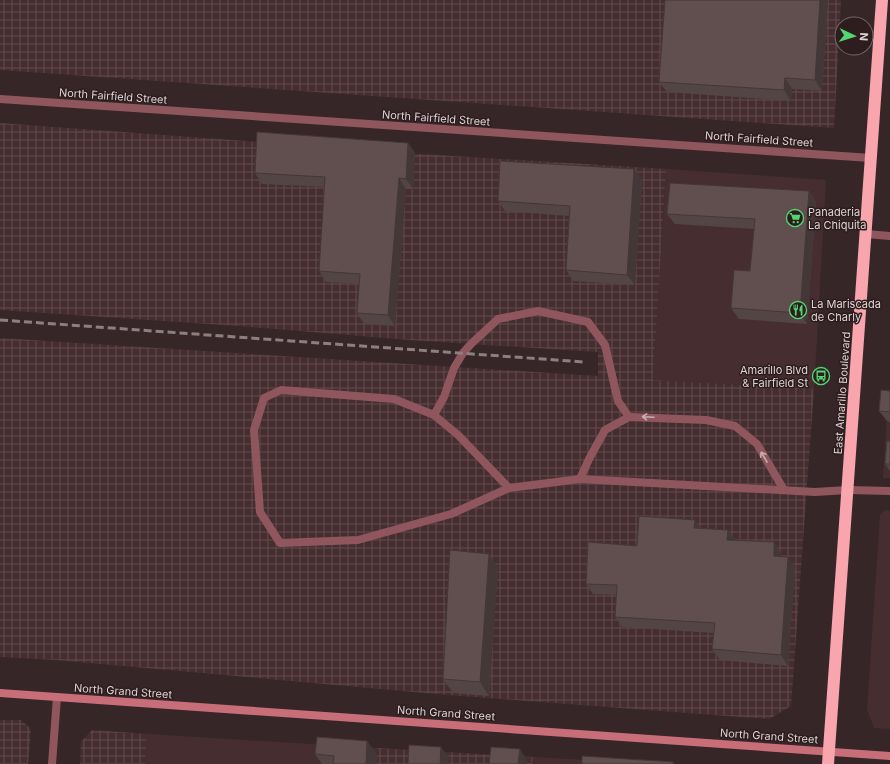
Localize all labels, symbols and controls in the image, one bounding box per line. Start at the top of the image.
north arrow [834,16,874,56]
text: N [857,32,871,41]
street label: North Fairfield Street [58,85,168,107]
street label: North Fairfield Street [381,107,491,129]
street label: North Fairfield Street [704,128,814,150]
place label: Panaderia La Chiquita [808,205,866,232]
supermarket icon: Panaderia La Chiquita [785,208,805,228]
place label: La Mariscada de Charly [811,297,881,324]
restaurant icon: La Mariscada de Charly [788,300,808,320]
street label: East Amarillo Boulevard [831,331,853,455]
place label: Amarillo Blvd & Fairfield St [740,363,808,390]
bus stop icon: Amarillo Blvd & Fairfield St [811,366,831,386]
one-way arrow [642,414,655,421]
one-way arrow [760,451,768,463]
street label: North Grand Street [73,681,173,701]
street label: North Grand Street [396,703,496,723]
street label: North Grand Street [719,726,819,746]

